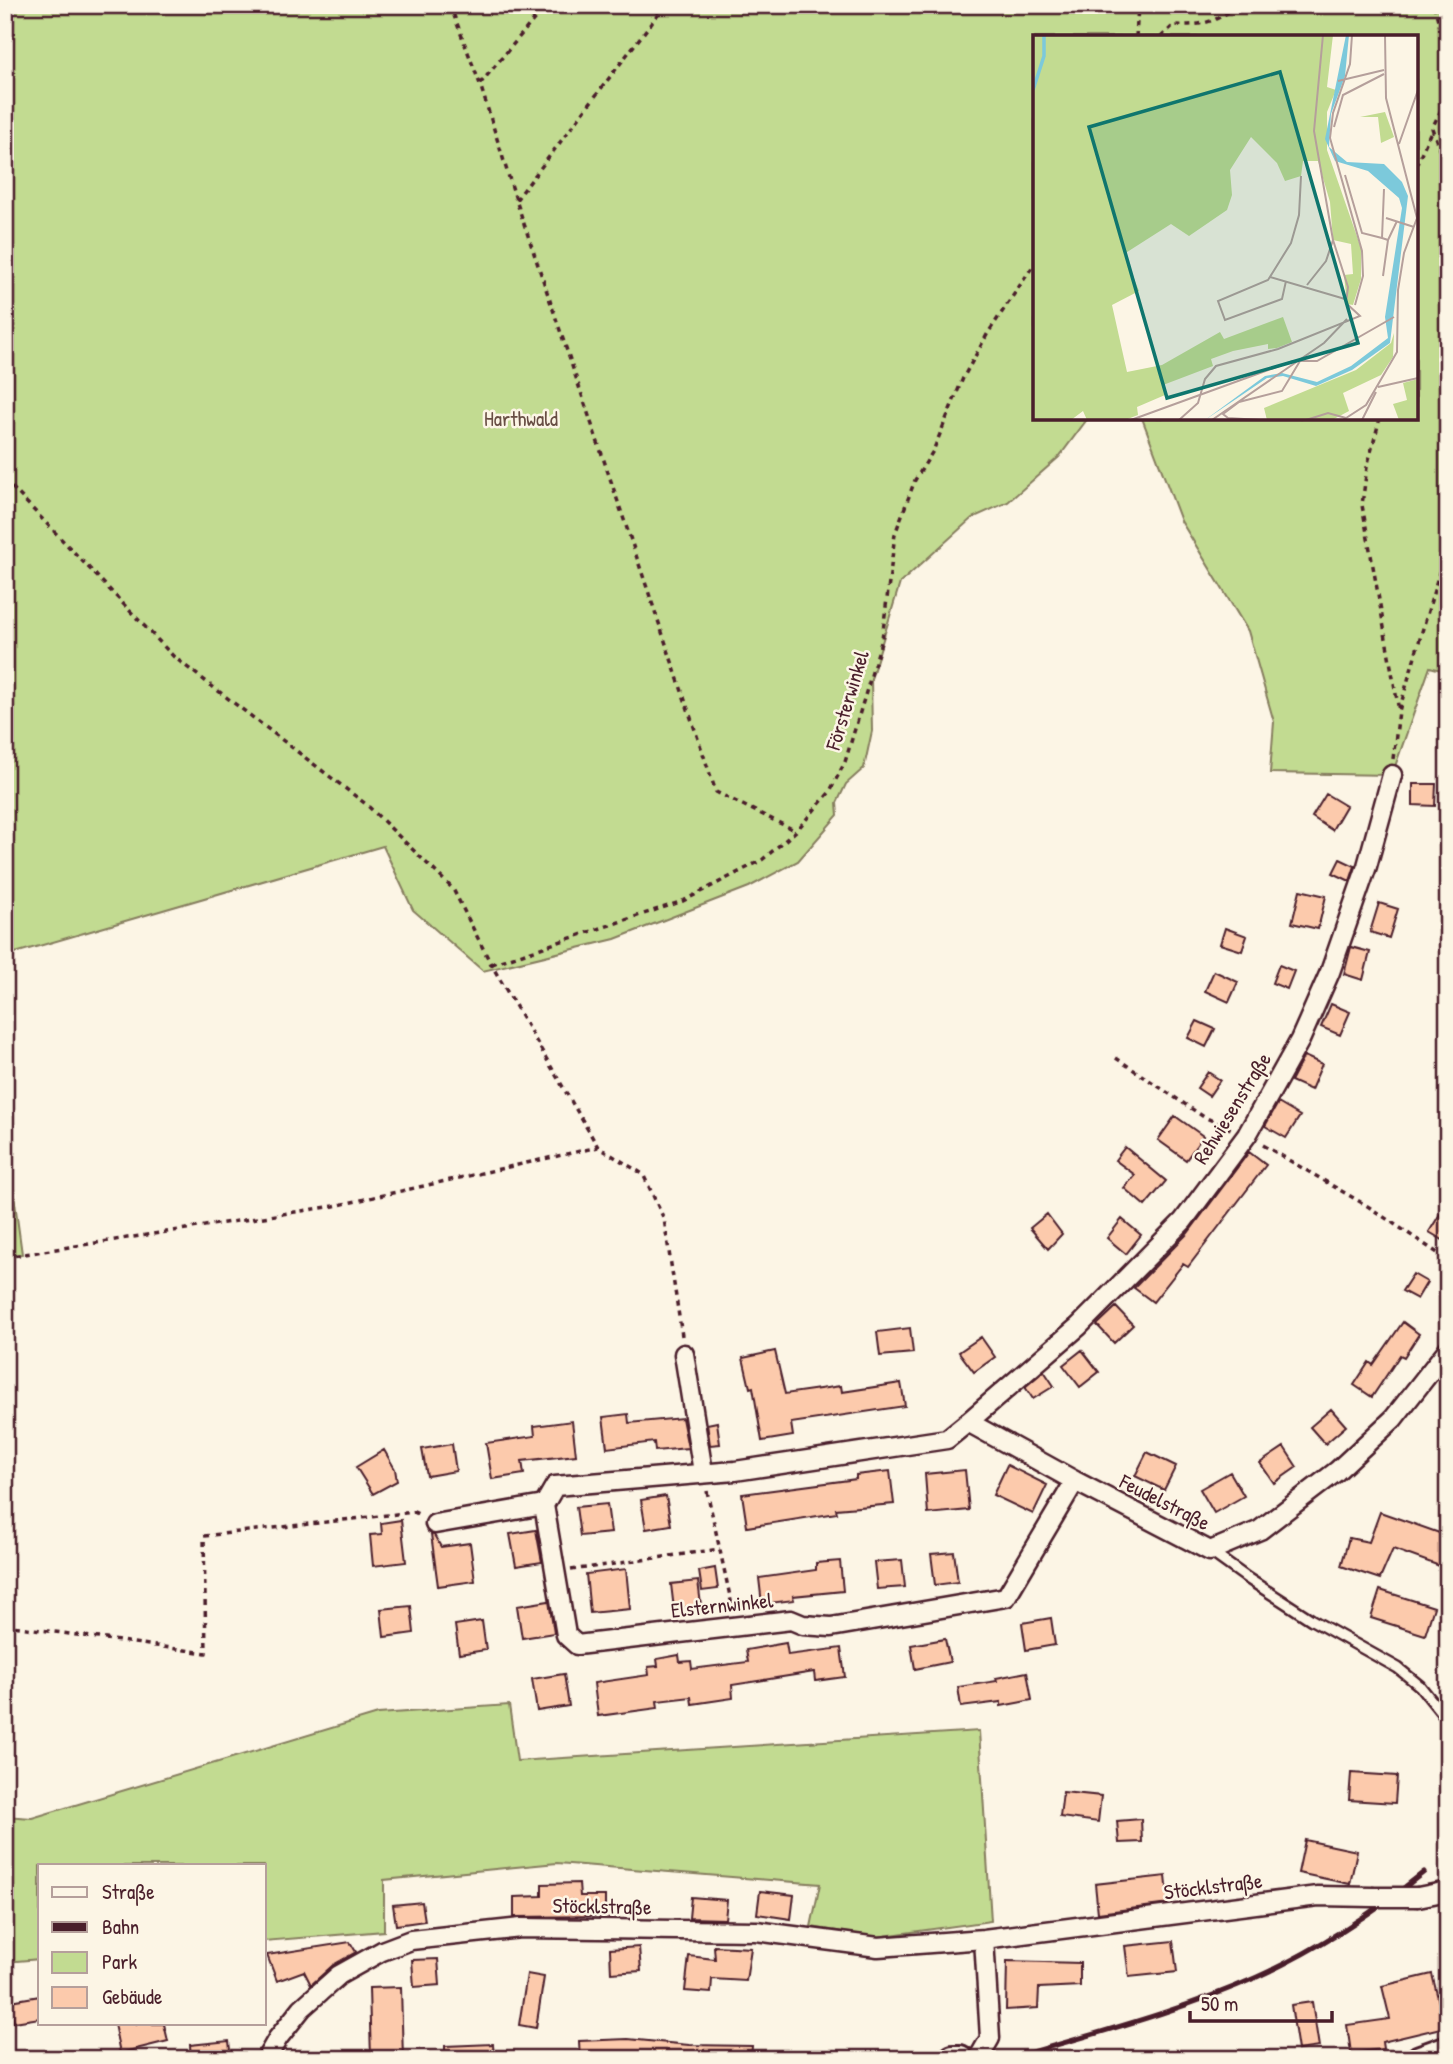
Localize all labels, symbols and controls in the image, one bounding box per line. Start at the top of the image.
inset map [1033,35,1418,420]
park label: Harthwald [484,404,558,433]
street label: Försterwinkel [818,646,876,754]
street label: Rehwiesenstraße [1186,1047,1278,1169]
street label: Feudelstraße [1114,1466,1215,1537]
street label: Elsternwinkel [669,1585,775,1625]
legend [38,1864,266,2025]
street label: Stöcklstraße [1162,1866,1264,1906]
text: Straße [102,1877,155,1906]
street label: Stöcklstraße [552,1891,652,1921]
text: Bahn [102,1912,139,1941]
text: Park [102,1947,137,1976]
scale bar [1190,1980,1332,2024]
text: Gebäude [102,1982,162,2011]
text: 50 m [1201,1989,1238,2018]

